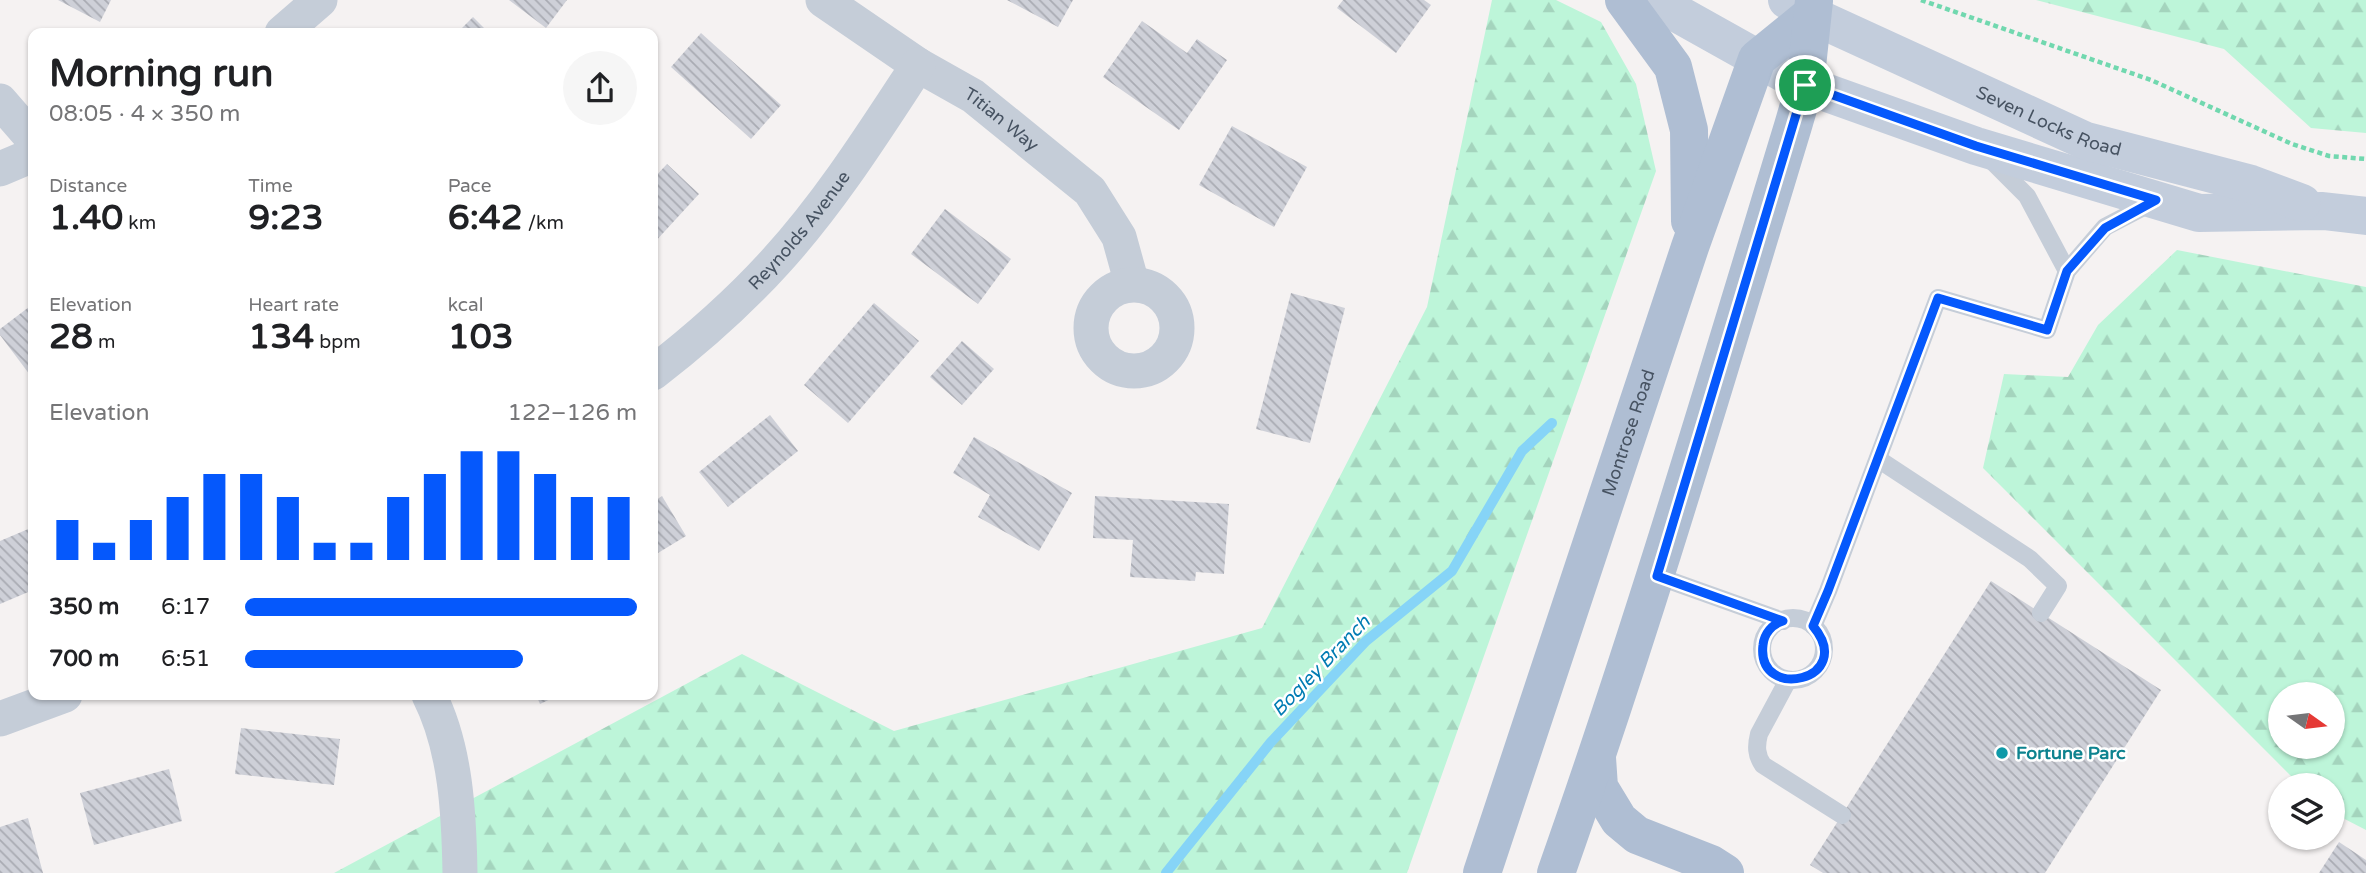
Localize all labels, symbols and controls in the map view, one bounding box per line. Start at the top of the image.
text: Morning run [49,51,273,97]
button: share [563,51,637,125]
pin [1775,55,1835,115]
icon: arrive [1786,66,1824,104]
street label: Seven Locks Road [1973,81,2124,161]
street label: Titian Way [961,82,1043,156]
text: 08:05 · 4 × 350 m [49,100,240,128]
street label: Reynolds Avenue [744,167,855,295]
text: Distance [49,175,127,197]
text: Time [248,175,293,197]
text: Pace [448,175,491,197]
text: 1.40 [49,197,123,239]
text: 9:23 [248,197,323,239]
text: 6:42 [448,197,523,239]
text: km [123,212,156,234]
text: /km [523,212,564,234]
text: Elevation [49,294,132,316]
text: Heart rate [248,294,339,316]
text: kcal [448,294,483,316]
text: 28 [49,316,93,358]
text: 134 [248,316,314,358]
text: 103 [448,316,514,358]
text: m [93,331,115,353]
text: bpm [314,331,361,353]
street label: Montrose Road [1597,367,1660,499]
text: Elevation [49,399,150,427]
text: 122–126 m [508,399,637,427]
text: 350 m [49,593,119,621]
text: 6:17 [161,593,210,621]
water label: Bogley Branch [1267,611,1375,721]
text: 700 m [49,645,119,673]
text: 6:51 [161,645,210,673]
north arrow [2268,682,2345,760]
map controls [2268,682,2345,850]
place label: Fortune Parc [2016,742,2126,764]
marker: Fortune Parc [1994,745,2010,761]
button: layers [2268,773,2345,850]

